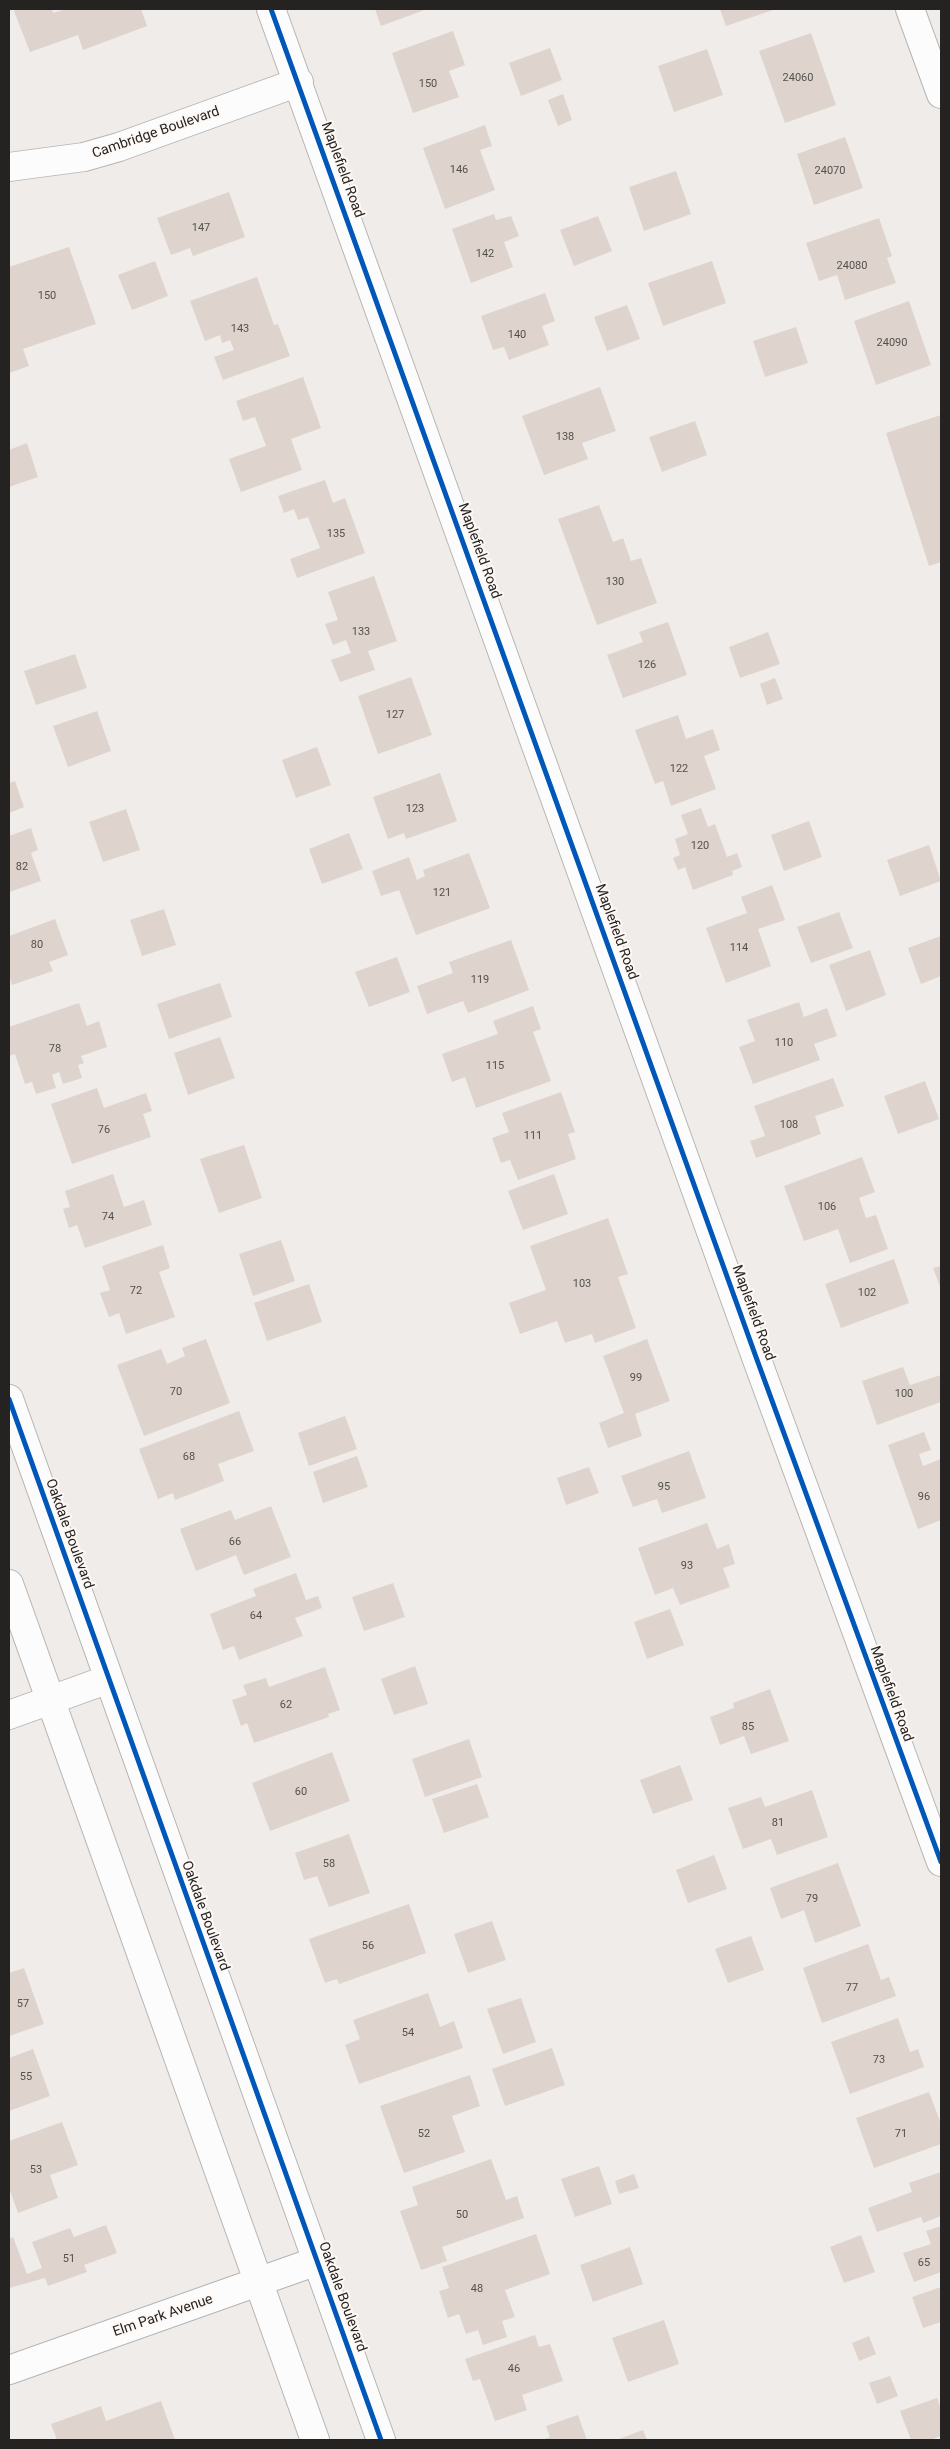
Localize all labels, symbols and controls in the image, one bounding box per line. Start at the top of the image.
house number: 24060 [783,71,813,85]
house number: 150 [419,77,437,91]
street label: Cambridge Boulevard [90,103,222,163]
street label: Maplefield Road [317,120,367,220]
house number: 146 [450,163,468,177]
house number: 24070 [815,164,845,178]
house number: 147 [192,221,210,235]
house number: 142 [476,247,494,261]
house number: 24080 [837,259,867,273]
house number: 150 [38,289,56,303]
house number: 143 [231,322,249,336]
house number: 140 [508,328,526,342]
house number: 24090 [877,336,907,350]
house number: 138 [556,430,574,444]
street label: Maplefield Road [454,501,504,601]
house number: 135 [327,527,345,541]
house number: 130 [606,575,624,589]
house number: 133 [352,625,370,639]
house number: 126 [638,658,656,672]
house number: 127 [386,708,404,722]
house number: 122 [670,762,688,776]
house number: 123 [406,802,424,816]
house number: 120 [691,839,709,853]
house number: 82 [16,860,28,874]
street label: Maplefield Road [591,882,641,982]
house number: 121 [433,886,451,900]
house number: 80 [31,938,43,952]
house number: 114 [730,941,748,955]
house number: 119 [471,973,489,987]
house number: 110 [775,1036,793,1050]
house number: 78 [49,1042,61,1056]
house number: 115 [486,1059,504,1073]
house number: 108 [780,1118,798,1132]
house number: 76 [98,1123,110,1137]
house number: 111 [524,1129,542,1143]
house number: 106 [818,1200,836,1214]
house number: 74 [102,1210,114,1224]
street label: Maplefield Road [728,1263,778,1363]
house number: 103 [573,1277,591,1291]
house number: 72 [130,1284,142,1298]
house number: 102 [858,1286,876,1300]
house number: 99 [630,1371,642,1385]
house number: 70 [170,1385,182,1399]
house number: 100 [895,1387,913,1401]
house number: 68 [183,1450,195,1464]
street label: Oakdale Boulevard [41,1477,97,1591]
house number: 95 [658,1480,670,1494]
house number: 96 [918,1490,930,1504]
house number: 66 [229,1535,241,1549]
house number: 93 [681,1559,693,1573]
house number: 64 [250,1609,262,1623]
street label: Maplefield Road [866,1644,916,1744]
house number: 62 [280,1698,292,1712]
house number: 85 [742,1720,754,1734]
house number: 60 [295,1785,307,1799]
house number: 81 [772,1816,784,1830]
house number: 58 [323,1857,335,1871]
street label: Oakdale Boulevard [177,1859,233,1973]
house number: 79 [806,1892,818,1906]
house number: 56 [362,1939,374,1953]
house number: 77 [846,1981,858,1995]
house number: 57 [17,1997,29,2011]
house number: 54 [402,2026,414,2040]
house number: 73 [873,2053,885,2067]
house number: 55 [20,2070,32,2084]
house number: 52 [418,2127,430,2141]
house number: 71 [895,2127,907,2141]
house number: 53 [30,2163,42,2177]
house number: 50 [456,2208,468,2222]
street label: Oakdale Boulevard [314,2240,370,2354]
house number: 51 [63,2252,75,2266]
house number: 65 [918,2256,930,2270]
house number: 48 [471,2282,483,2296]
street label: Elm Park Avenue [111,2291,215,2341]
house number: 46 [508,2362,520,2376]

